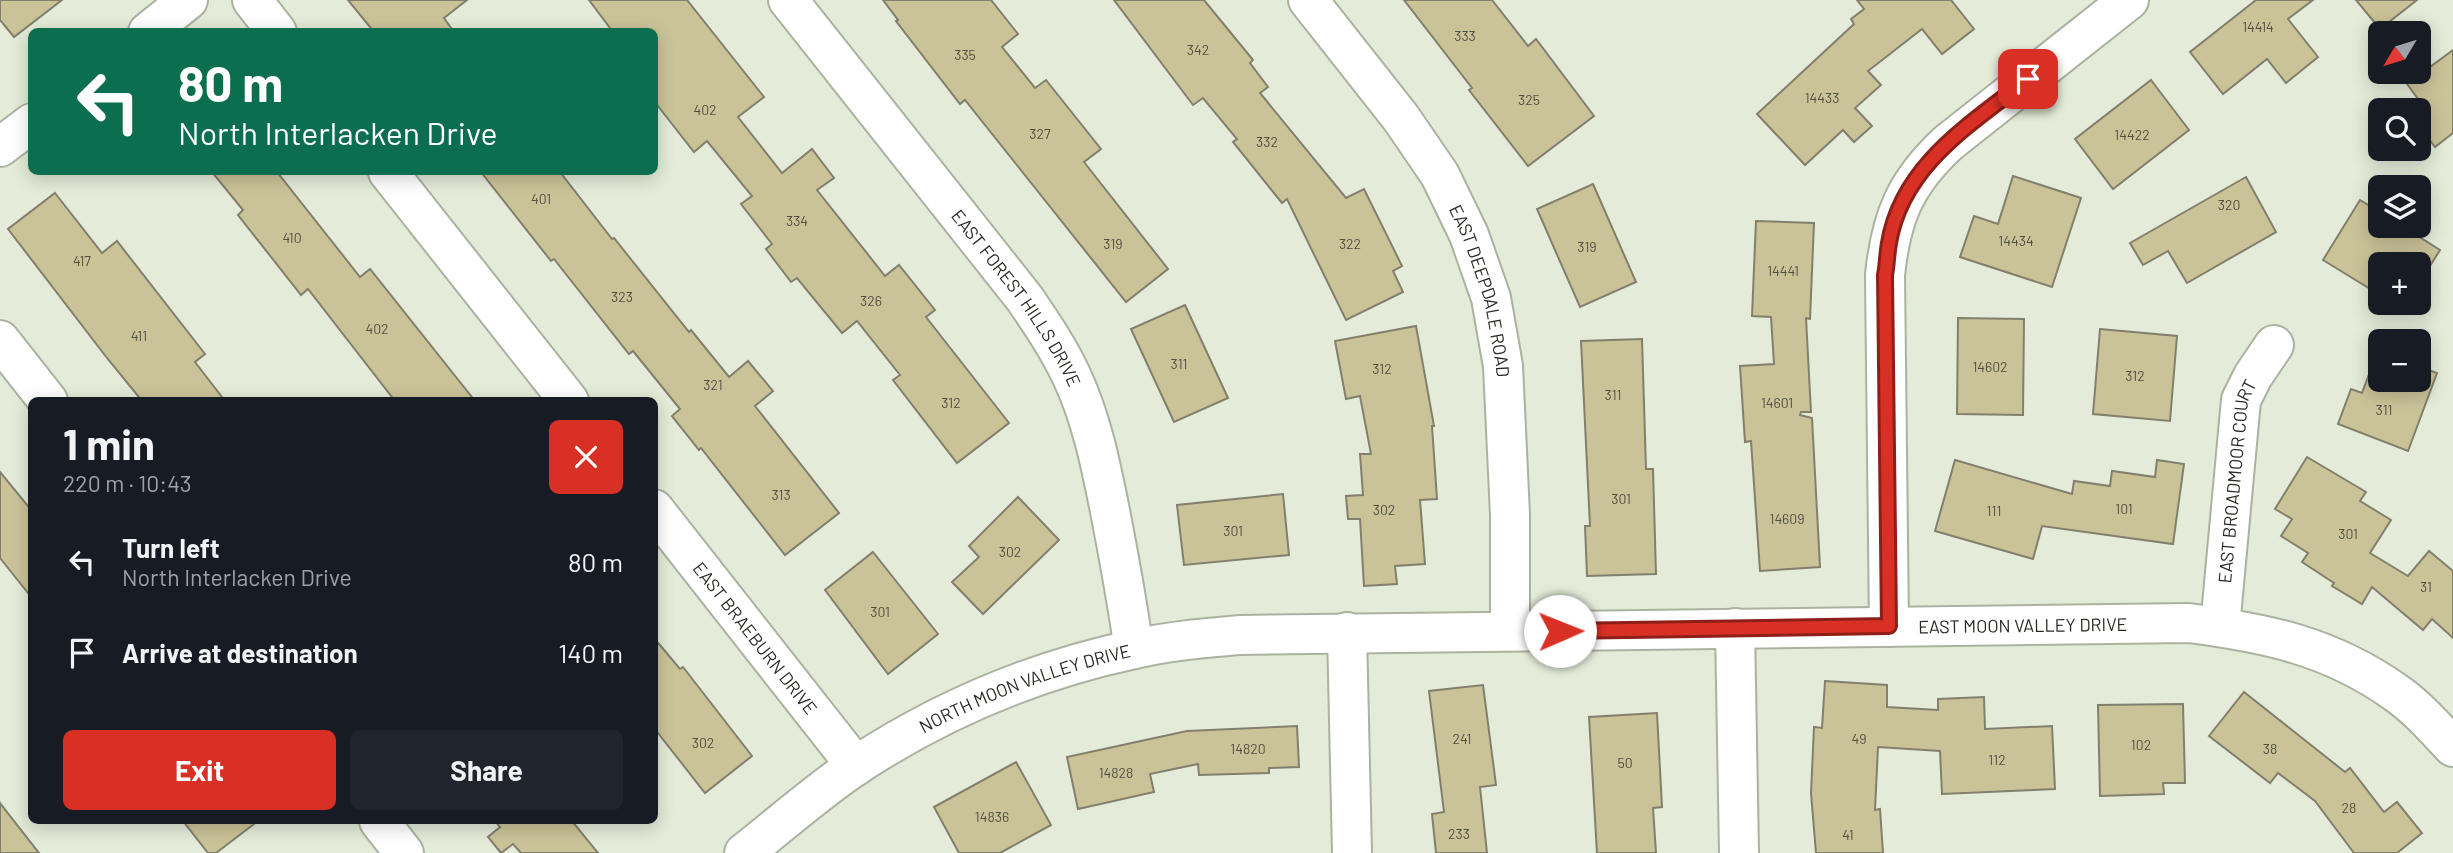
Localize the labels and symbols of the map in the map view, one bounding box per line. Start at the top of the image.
house number: 14414 [2242,18,2274,35]
north arrow [2368,21,2431,84]
house number: 333 [1454,27,1476,44]
house number: 342 [1187,41,1209,58]
house number: 335 [954,46,976,63]
pin [1998,49,2058,109]
house number: 14433 [1805,89,1839,106]
house number: 325 [1518,91,1540,108]
house number: 402 [693,101,717,118]
house number: 327 [1029,125,1051,142]
house number: 14422 [2114,126,2150,143]
house number: 332 [1256,133,1278,150]
house number: 401 [531,190,551,207]
house number: 320 [2218,196,2240,213]
street label: EAST DEEPDALE ROAD [1445,201,1515,377]
street label: EAST FOREST HILLS DRIVE [947,205,1086,390]
house number: 334 [786,212,808,229]
house number: 410 [282,229,302,246]
house number: 14434 [1998,232,2034,249]
house number: 319 [1103,235,1123,252]
house number: 322 [1339,235,1361,252]
house number: 319 [1577,238,1597,255]
house number: 417 [73,252,91,269]
house number: 14441 [1767,262,1799,279]
house number: 323 [611,288,633,305]
house number: 326 [860,292,882,309]
house number: 402 [365,320,389,337]
house number: 411 [131,327,147,344]
house number: 311 [1171,355,1187,372]
house number: 14602 [1972,358,2008,375]
house number: 312 [1372,360,1392,377]
house number: 312 [2125,367,2145,384]
street label: EAST BROADMOOR COURT [2213,375,2261,584]
house number: 321 [703,376,723,393]
house number: 311 [1605,386,1621,403]
house number: 312 [941,394,961,411]
house number: 14601 [1761,394,1793,411]
house number: 311 [2376,401,2392,418]
house number: 313 [771,486,791,503]
house number: 301 [1611,490,1631,507]
house number: 101 [2115,500,2133,517]
house number: 302 [1373,501,1395,518]
house number: 111 [1987,502,2001,519]
house number: 14609 [1769,510,1805,527]
house number: 301 [1223,522,1243,539]
house number: 301 [2338,525,2358,542]
house number: 302 [999,543,1021,560]
street label: EAST BRAEBURN DRIVE [689,557,822,719]
house number: 31 [2420,578,2432,595]
position arrow [1523,594,1597,668]
house number: 301 [870,603,890,620]
street label: EAST MOON VALLEY DRIVE [1918,613,2128,637]
street label: NORTH MOON VALLEY DRIVE [915,639,1132,737]
house number: 241 [1453,730,1471,747]
house number: 49 [1851,730,1867,747]
house number: 302 [692,734,714,751]
house number: 102 [2131,736,2151,753]
house number: 14820 [1230,740,1266,757]
house number: 38 [2263,740,2277,757]
house number: 112 [1988,751,2006,768]
house number: 50 [1617,754,1633,771]
house number: 14828 [1099,764,1133,781]
house number: 28 [2342,799,2356,816]
house number: 14836 [975,808,1009,825]
house number: 233 [1448,825,1470,842]
house number: 41 [1842,826,1854,843]

